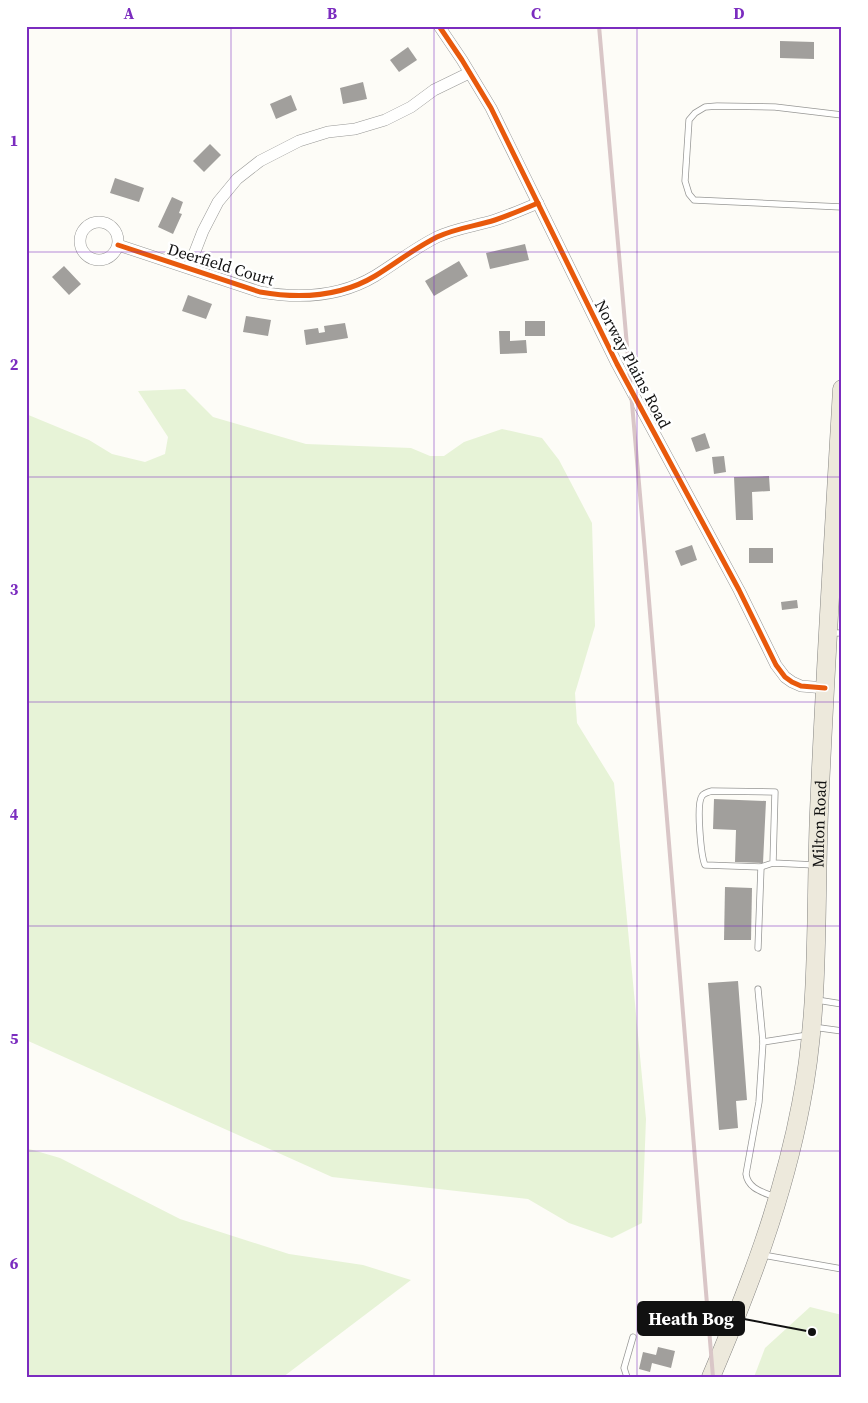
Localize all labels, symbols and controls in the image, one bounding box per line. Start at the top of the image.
text: A [124,2,135,24]
text: B [327,2,338,24]
text: C [531,2,541,24]
text: D [733,2,745,24]
text: 1 [10,129,18,151]
street label: Deerfield Court [165,237,278,291]
street label: Norway Plains Road [590,296,676,432]
text: 2 [10,353,19,375]
text: 3 [10,578,19,600]
street label: Milton Road [806,780,831,868]
text: 4 [10,803,19,825]
text: 5 [10,1027,19,1049]
text: 6 [10,1252,19,1274]
callout: Heath Bog [638,1302,744,1335]
text: Heath Bog [648,1306,734,1331]

